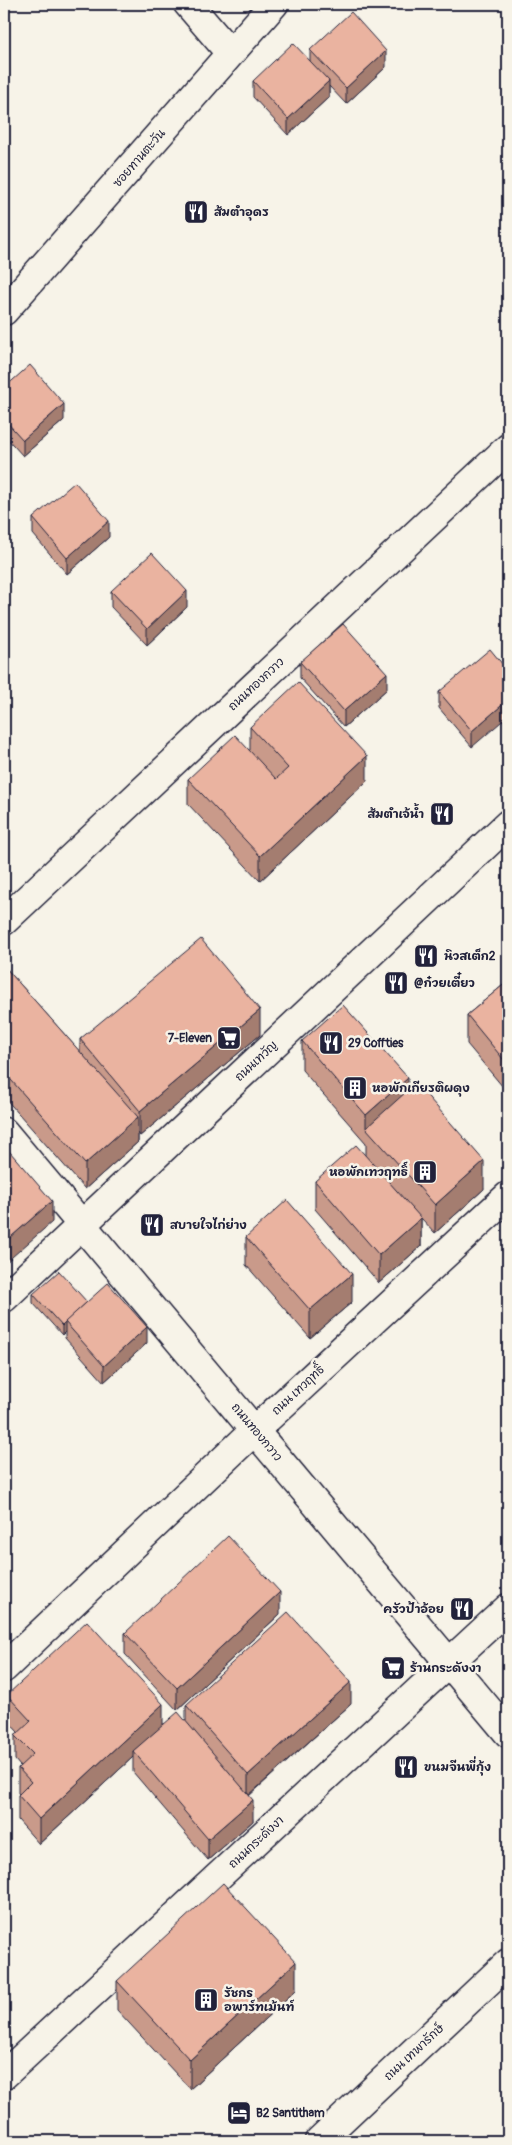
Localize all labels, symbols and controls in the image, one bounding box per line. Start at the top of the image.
street label: ซอยทานตะวัน [110,126,169,191]
restaurant icon: ส้มตำอุดร [183,199,209,225]
place label: ส้มตำอุดร [214,205,269,221]
street label: ถนนทองกวาว [225,655,287,714]
restaurant icon: ส้มตำเจ้น้ำ [429,801,455,827]
place label: ส้มตำเจ้น้ำ [368,803,424,822]
restaurant icon: นิวสเต็ก2 [413,943,439,969]
place label: นิวสเต็ก2 [444,947,496,964]
restaurant icon: @ก๋วยเตี๋ยว [383,970,409,996]
place label: @ก๋วยเตี๋ยว [414,971,475,991]
supermarket icon: 7-Eleven [216,1025,242,1051]
restaurant icon: 29 Coffties [318,1030,344,1056]
place label: 7-Eleven [168,1031,212,1046]
place label: 29 Coffties [348,1036,404,1051]
street label: ถนนเทวัญ [232,1038,281,1085]
building icon: หอพักเกียรติผดุง [342,1075,368,1101]
place label: หอพักเกียรติผดุง [372,1080,470,1097]
building icon: หอพักเทวฤทธิ์ [412,1159,438,1185]
place label: หอพักเทวฤทธิ์ [329,1161,409,1180]
restaurant icon: สบายใจไก่ย่าง [139,1212,165,1238]
place label: สบายใจไก่ย่าง [170,1217,247,1233]
street label: ถนน เทวฤทธิ์ [266,1359,328,1419]
street label: ถนนทองกวาว [228,1400,285,1464]
restaurant icon: ครัวป้าอ้อย [449,1596,475,1622]
place label: ครัวป้าอ้อย [383,1601,444,1617]
supermarket icon: ร้านกระดังงา [380,1655,406,1681]
place label: ร้านกระดังงา [410,1661,481,1676]
restaurant icon: ขนมจีนพี่กุ้ง [393,1754,419,1780]
place label: ขนมจีนพี่กุ้ง [424,1756,491,1776]
street label: ถนนกระดังงา [226,1813,287,1872]
place label: รัชกร อพาร์ทเม้นท์ [224,1986,294,2015]
building icon: รัชกร อพาร์ทเม้นท์ [193,1987,219,2013]
street label: ถนน เทพารักษ์ [380,2019,448,2084]
hotel icon: B2 Santitham [226,2100,252,2126]
place label: B2 Santitham [256,2106,325,2121]

